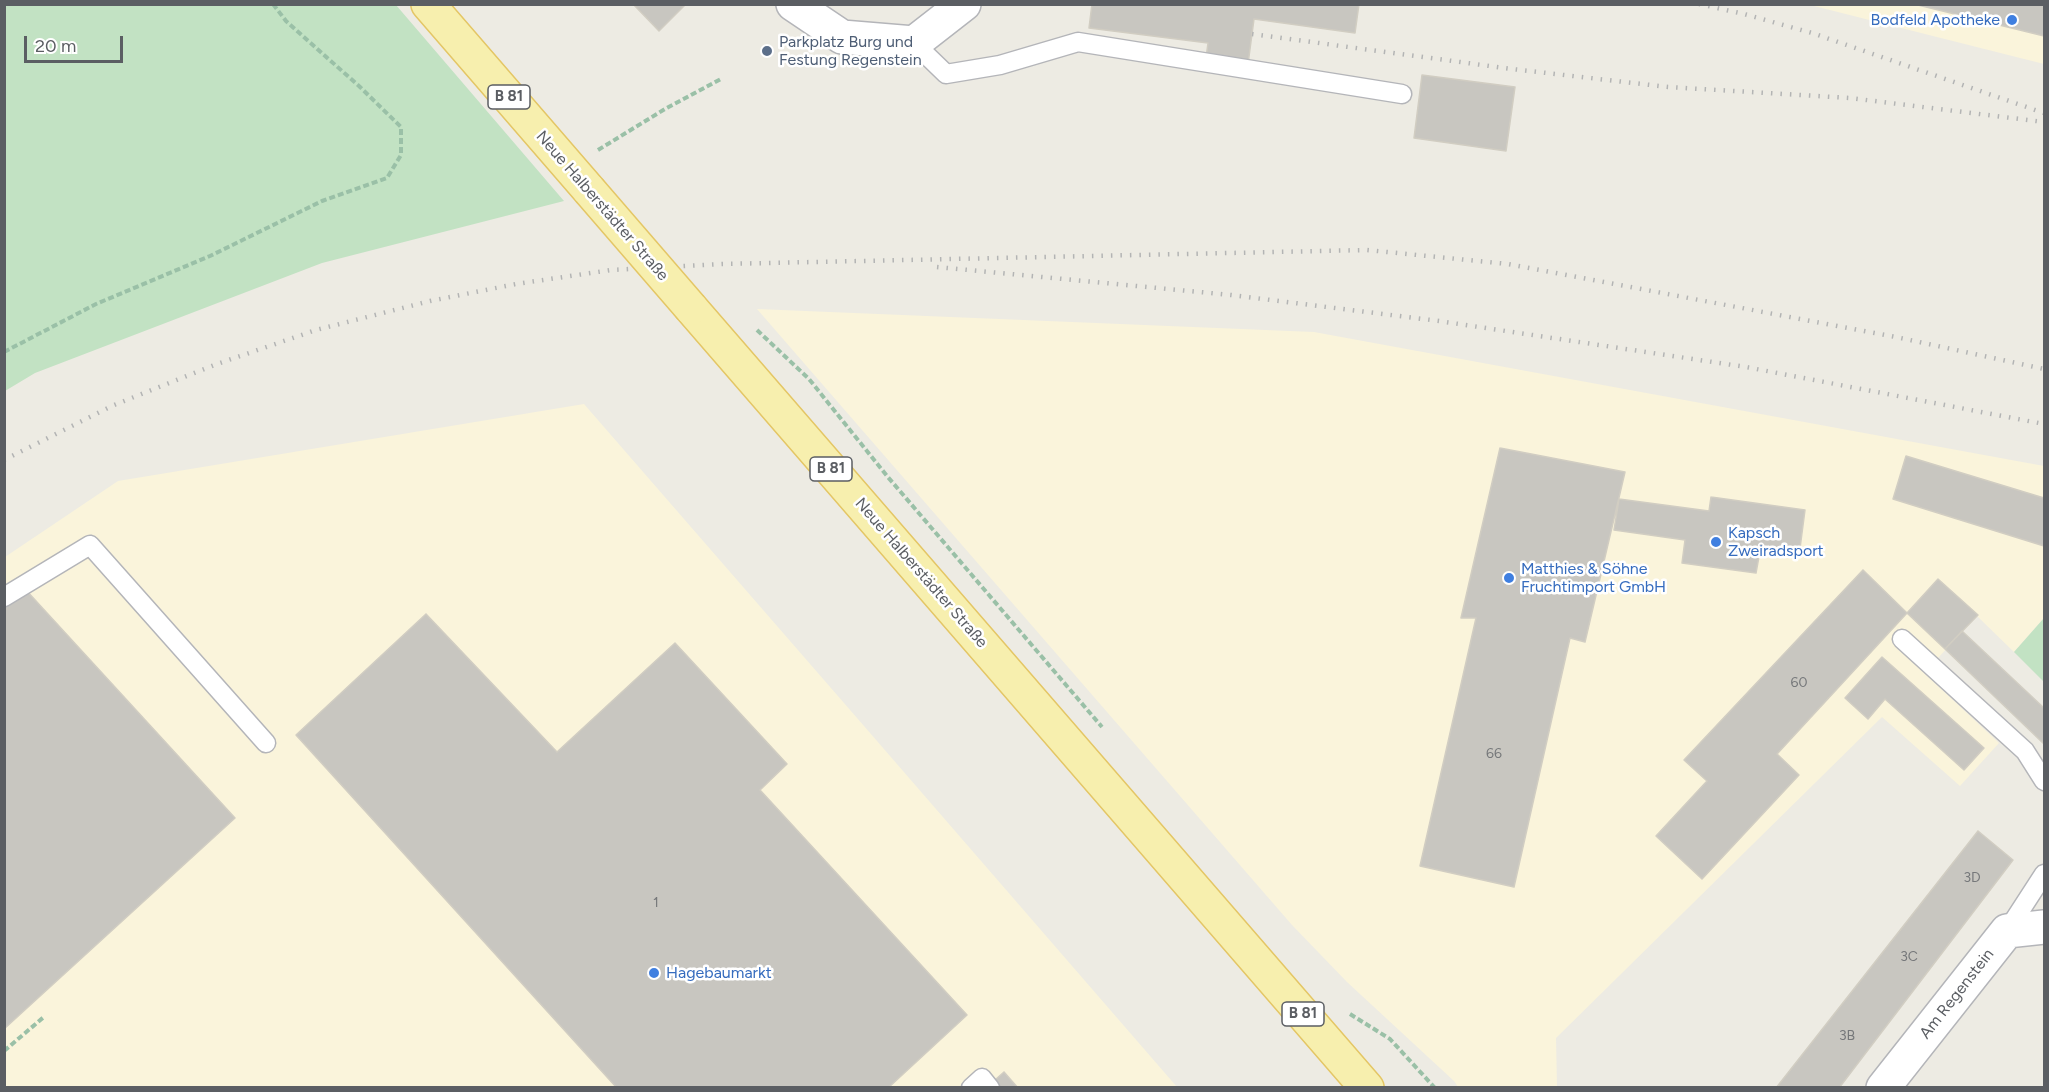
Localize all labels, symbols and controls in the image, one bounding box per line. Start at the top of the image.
place label: Bodfeld Apotheke [1871,10,2000,30]
marker: Bodfeld Apotheke [2005,13,2019,27]
scale bar [27,24,126,62]
place label: Parkplatz Burg und Festung Regenstein [779,32,922,70]
text: 20 m [35,35,76,57]
marker: Parkplatz Burg und Festung Regenstein [760,44,774,58]
road number: B 81 [488,85,530,109]
street label: Neue Halberstädter Straße [532,127,672,285]
road number: B 81 [810,457,852,481]
street label: Neue Halberstädter Straße [851,494,991,652]
place label: Kapsch Zweiradsport [1728,523,1824,561]
marker: Kapsch Zweiradsport [1709,535,1723,549]
place label: Matthies & Söhne Fruchtimport GmbH [1521,559,1666,597]
marker: Matthies & Söhne Fruchtimport GmbH [1502,571,1516,585]
house number: 60 [1791,675,1807,691]
house number: 66 [1486,746,1502,762]
house number: 3D [1963,870,1981,886]
house number: 1 [653,895,659,911]
street label: Am Regenstein [1916,945,1998,1043]
house number: 3C [1900,949,1918,965]
place label: Hagebaumarkt [666,963,772,983]
marker: Hagebaumarkt [647,966,661,980]
road number: B 81 [1282,1002,1324,1026]
house number: 3B [1839,1028,1855,1044]

